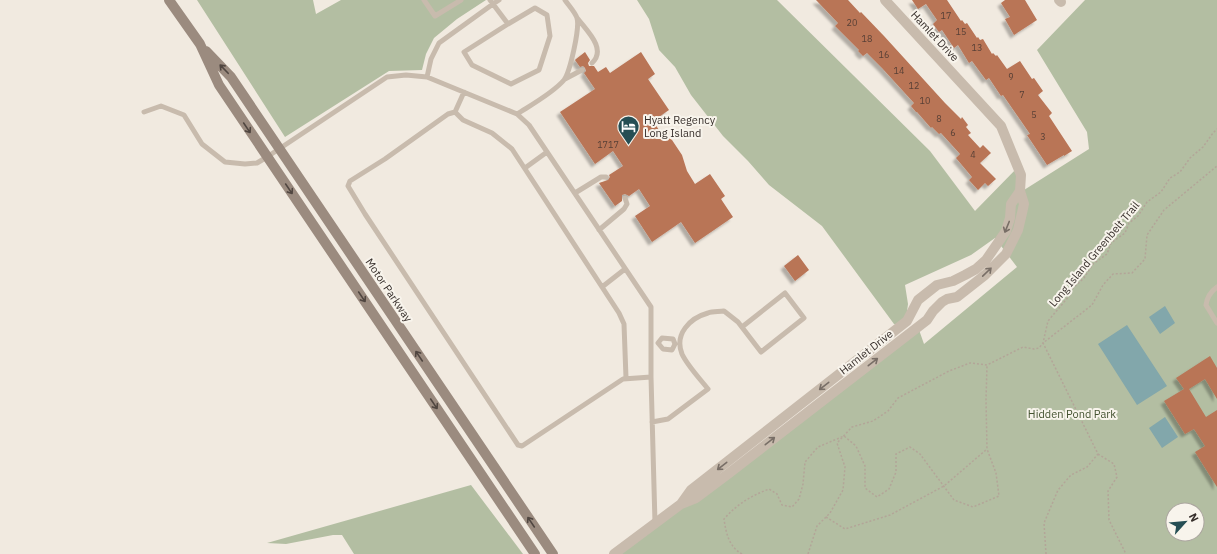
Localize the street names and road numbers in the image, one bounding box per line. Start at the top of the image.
street label: Hamlet Drive [908,8,962,64]
street label: Long Island Greenbelt Trail [1046,198,1142,310]
street label: Motor Parkway [363,256,416,325]
street label: Hamlet Drive [836,327,896,377]

